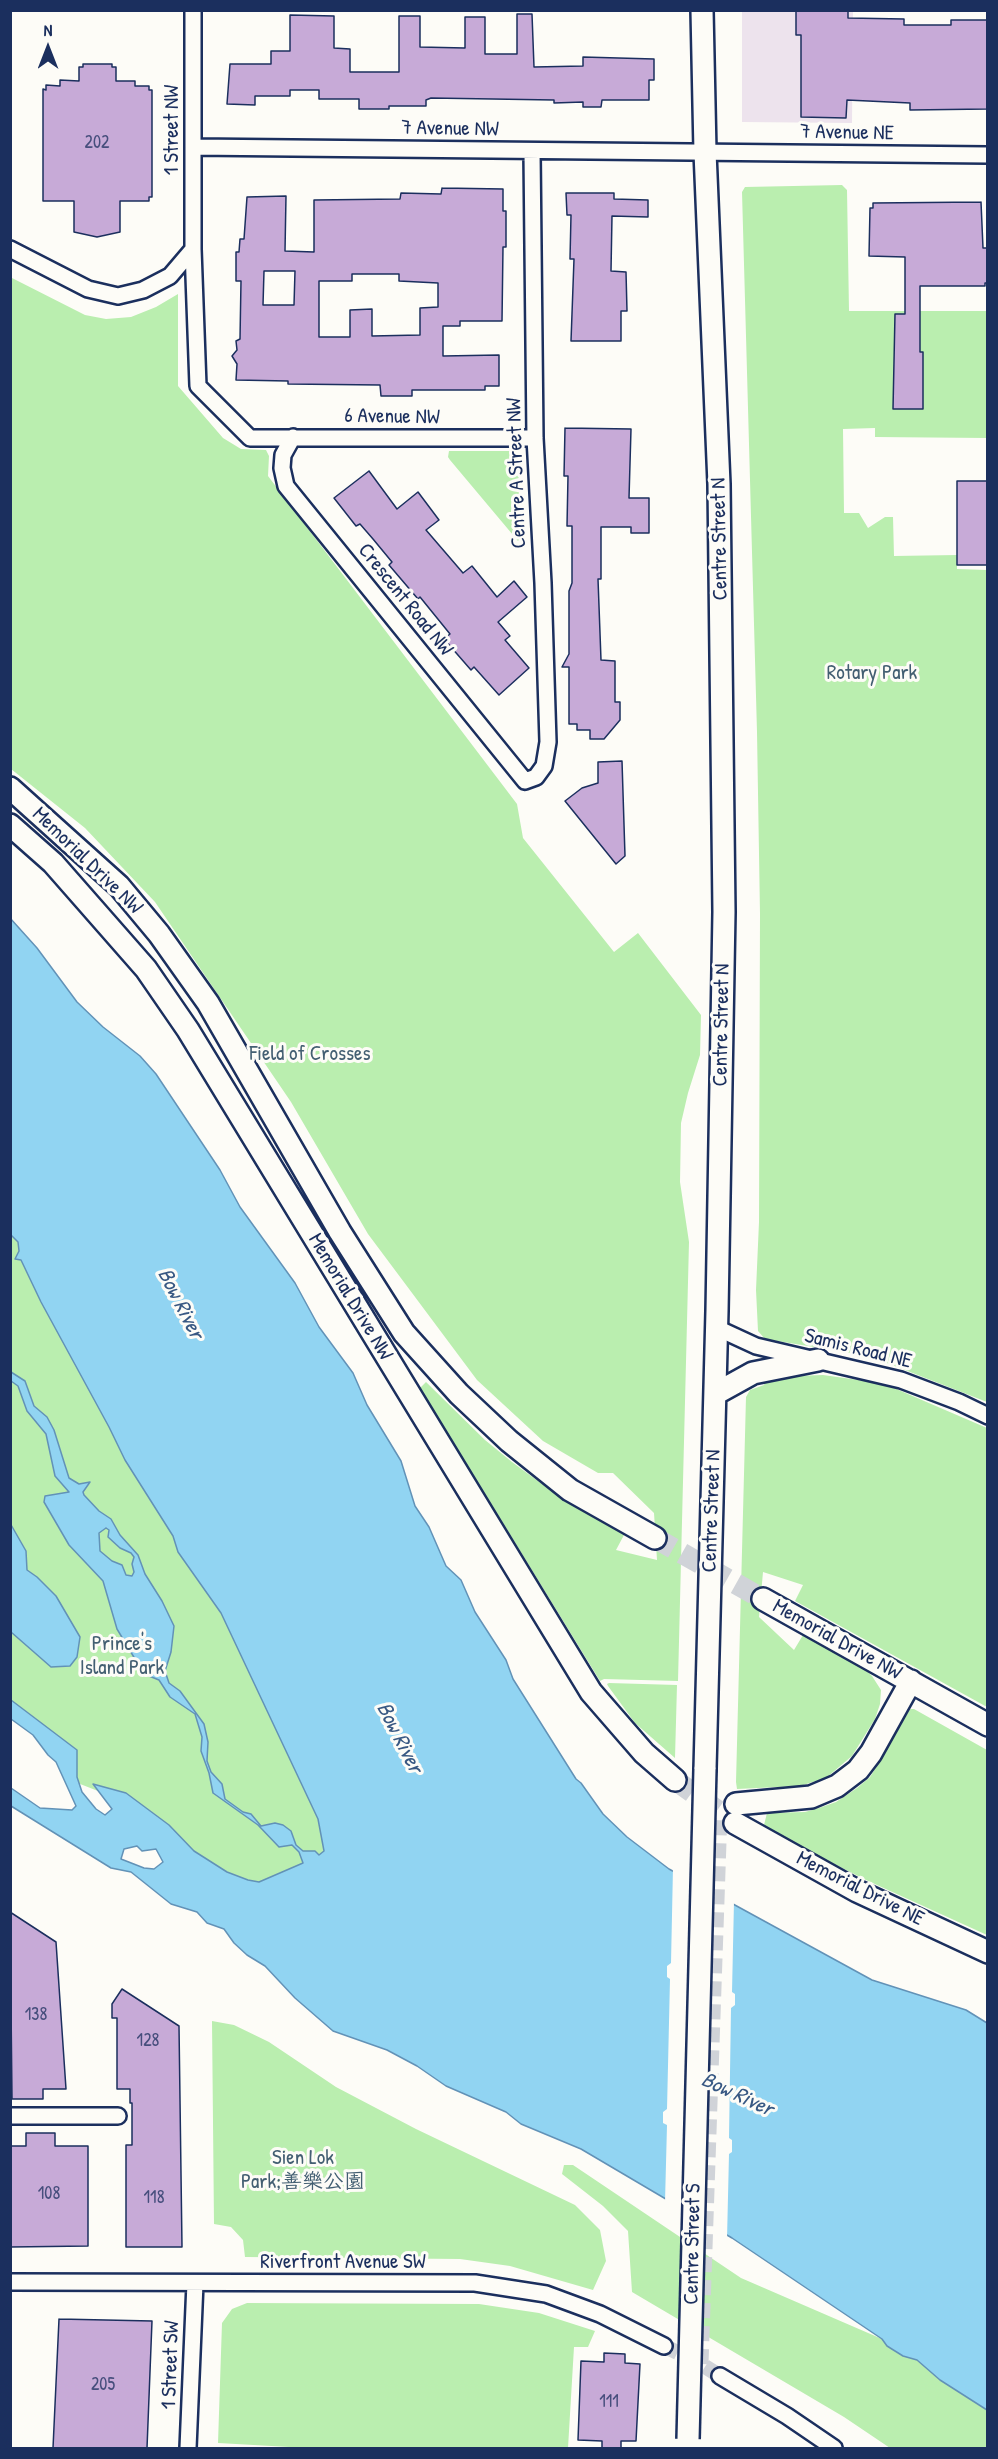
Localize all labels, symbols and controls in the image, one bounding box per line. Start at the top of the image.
north arrow [18,18,78,78]
text: N [44,19,52,41]
street label: 1 Street NW [159,85,185,175]
street label: 7 Avenue NW [401,116,499,142]
street label: 7 Avenue NE [800,120,894,146]
house number: 202 [85,132,109,154]
street label: Centre A Street NW [502,397,532,549]
street label: 6 Avenue NW [344,404,440,430]
street label: Centre Street N [706,477,734,601]
street label: Crescent Road NW [352,539,458,661]
park label: Rotary Park [827,660,917,686]
street label: Memorial Drive NW [27,802,147,920]
street label: Centre Street N [708,963,736,1087]
park label: Field of Crosses [249,1041,371,1067]
street label: Memorial Drive NW [302,1229,398,1365]
water label: Bow River [151,1264,209,1344]
street label: Samis Road NE [802,1324,914,1374]
street label: Centre Street N [697,1449,727,1573]
street label: Memorial Drive NW [768,1594,906,1686]
park label: Prince's Island Park [80,1631,164,1681]
water label: Bow River [370,1698,428,1778]
street label: Memorial Drive NE [792,1846,928,1932]
house number: 138 [25,2004,47,2026]
house number: 128 [137,2030,159,2052]
water label: Bow River [697,2067,777,2123]
park label: Sien Lok Park;善樂公園 [241,2145,365,2195]
house number: 108 [38,2183,60,2205]
street label: Centre Street S [679,2183,707,2305]
house number: 118 [144,2187,164,2209]
street label: Riverfront Avenue SW [260,2249,426,2275]
street label: 1 Street SW [157,2320,185,2410]
house number: 205 [91,2374,115,2396]
house number: 111 [599,2391,619,2413]

